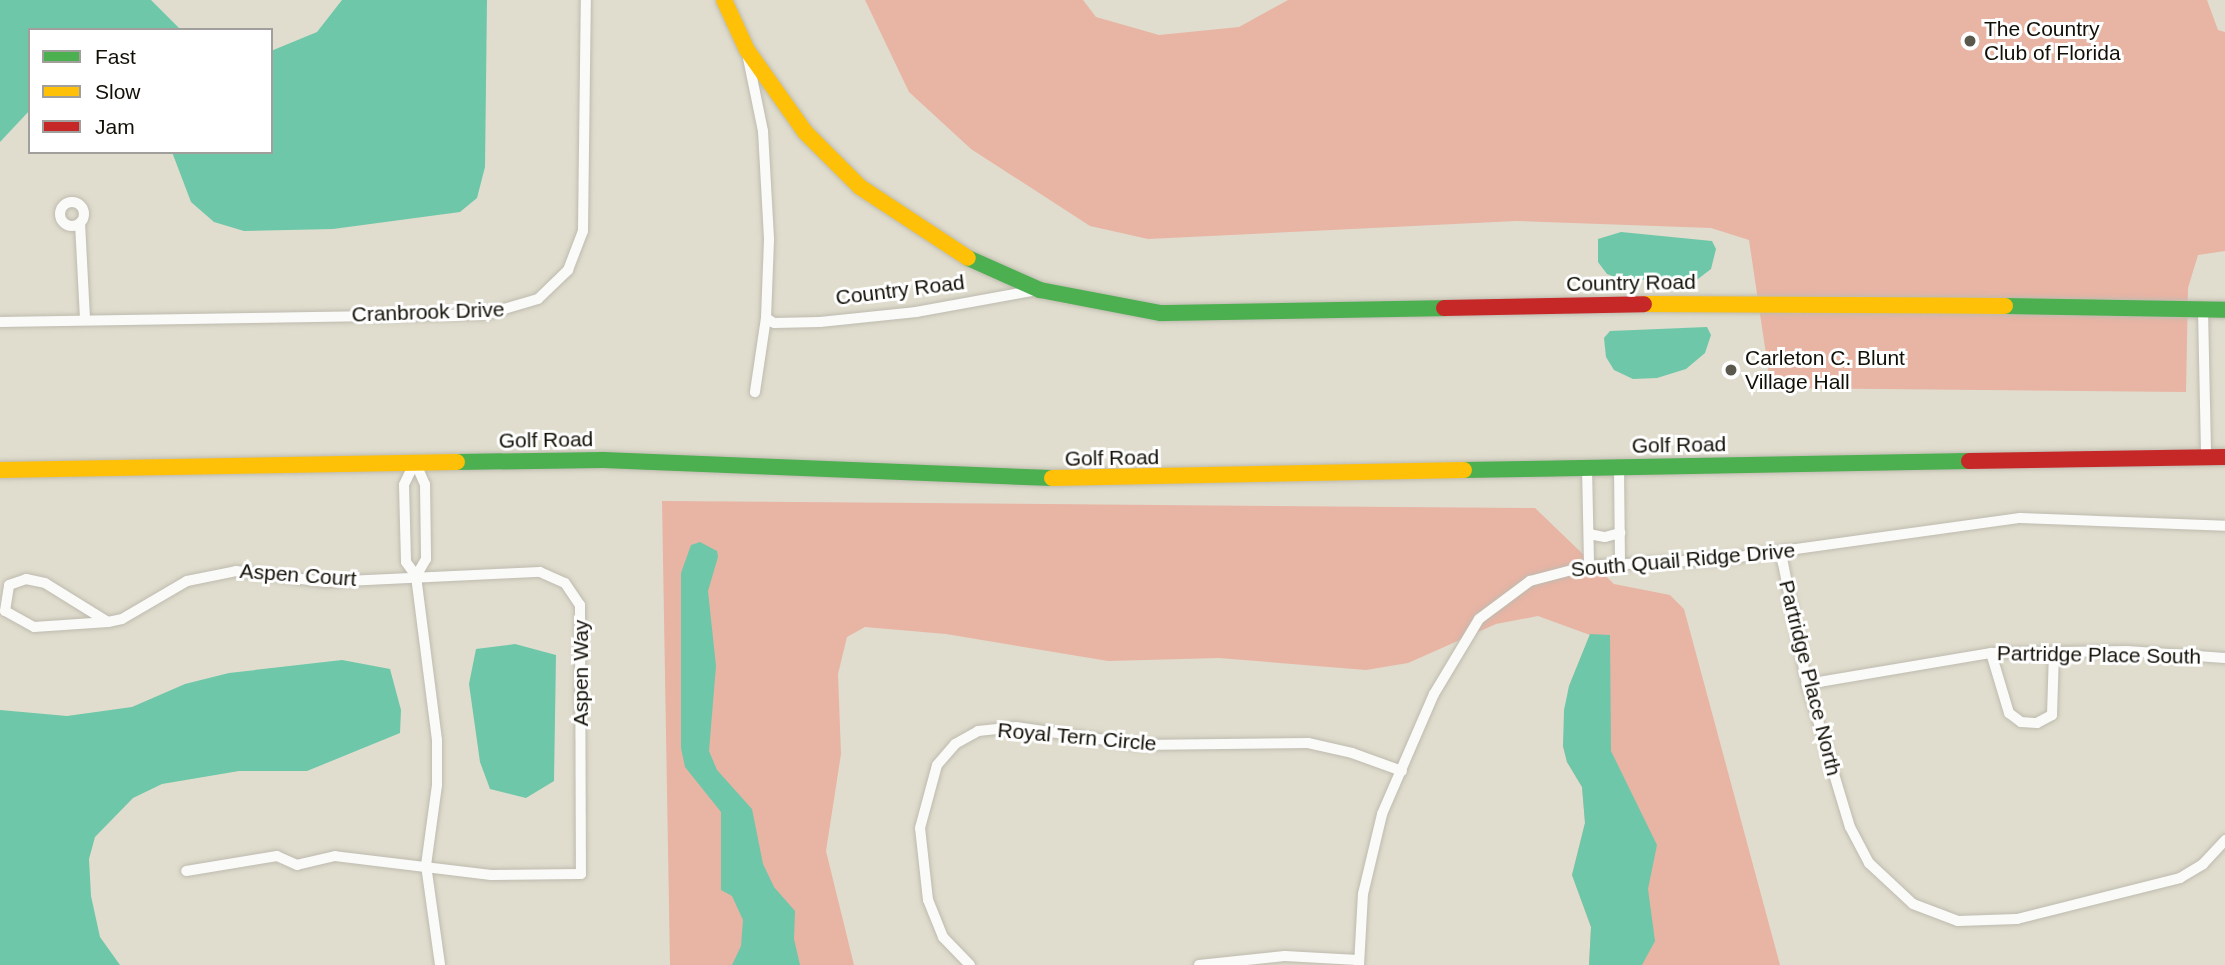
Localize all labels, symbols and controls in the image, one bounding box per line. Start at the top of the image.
place label: The Country Club of Florida [1984,16,2121,66]
legend [28,28,273,154]
marker: The Country Club of Florida [1962,33,1978,49]
text: Fast [95,45,136,68]
text: Slow [95,80,141,103]
text: Jam [95,115,135,138]
street label: Country Road [1566,269,1696,297]
street label: Country Road [834,270,966,310]
street label: Cranbrook Drive [351,297,505,327]
place label: Carleton C. Blunt Village Hall [1745,345,1905,395]
marker: Carleton C. Blunt Village Hall [1723,362,1739,378]
street label: Golf Road [499,427,593,453]
street label: Golf Road [1632,432,1726,458]
street label: Golf Road [1065,445,1159,471]
street label: South Quail Ridge Drive [1570,538,1796,582]
street label: Aspen Court [239,558,357,592]
street label: Partridge Place North [1773,578,1847,778]
street label: Aspen Way [568,620,594,726]
street label: Partridge Place South [1997,641,2201,669]
street label: Royal Tern Circle [996,717,1158,757]

